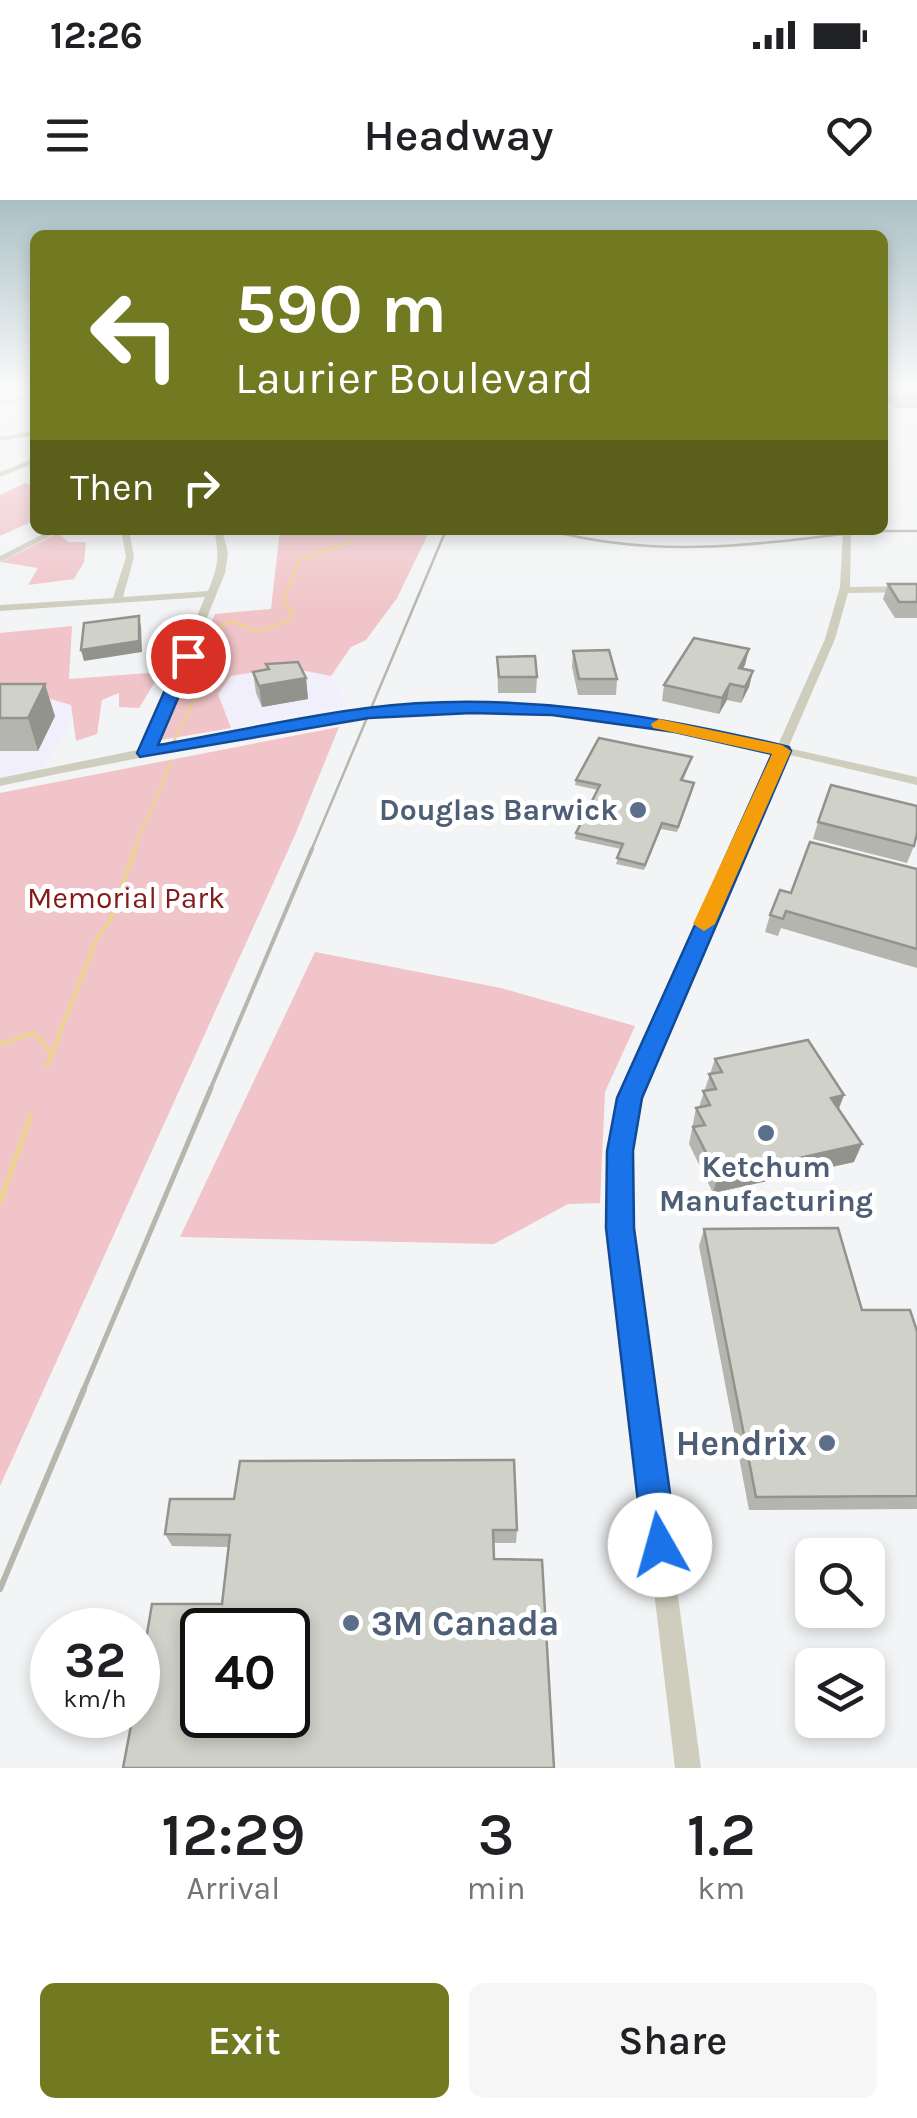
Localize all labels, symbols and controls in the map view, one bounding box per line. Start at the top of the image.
text: 12:26 [50,13,143,58]
icon: menu [40,108,95,163]
icon: heart [822,108,877,163]
text: Headway [364,109,553,161]
text: 590 m [235,268,447,350]
icon: left [70,270,200,400]
text: Laurier Boulevard [235,352,594,404]
icon: right [174,460,229,515]
text: Then [70,465,154,510]
pin [146,614,231,699]
icon: arrive [161,629,216,684]
place label: Douglas Barwick [379,792,618,828]
marker: Douglas Barwick [627,799,649,821]
park label: Memorial Park [27,880,225,916]
marker: Ketchum Manufacturing [755,1122,777,1144]
place label: Ketchum Manufacturing [659,1149,873,1219]
place label: Hendrix [676,1423,807,1464]
marker: Hendrix [816,1432,838,1454]
position arrow [608,1493,712,1597]
map controls [795,1538,885,1738]
button: search [795,1538,885,1628]
place label: 3M Canada [371,1603,559,1644]
speed limit sign: 40 [180,1608,310,1738]
marker: 3M Canada [340,1612,362,1634]
text: 32 [64,1631,126,1690]
button: layers [795,1648,885,1738]
text: km/h [63,1684,127,1713]
text: 12:29 [161,1800,306,1870]
text: 3 [478,1800,514,1870]
text: 1.2 [687,1800,756,1870]
text: Arrival [186,1870,280,1907]
text: min [467,1870,525,1907]
text: km [697,1870,745,1907]
button: Exit [40,1983,449,2098]
button: Share [469,1983,877,2098]

